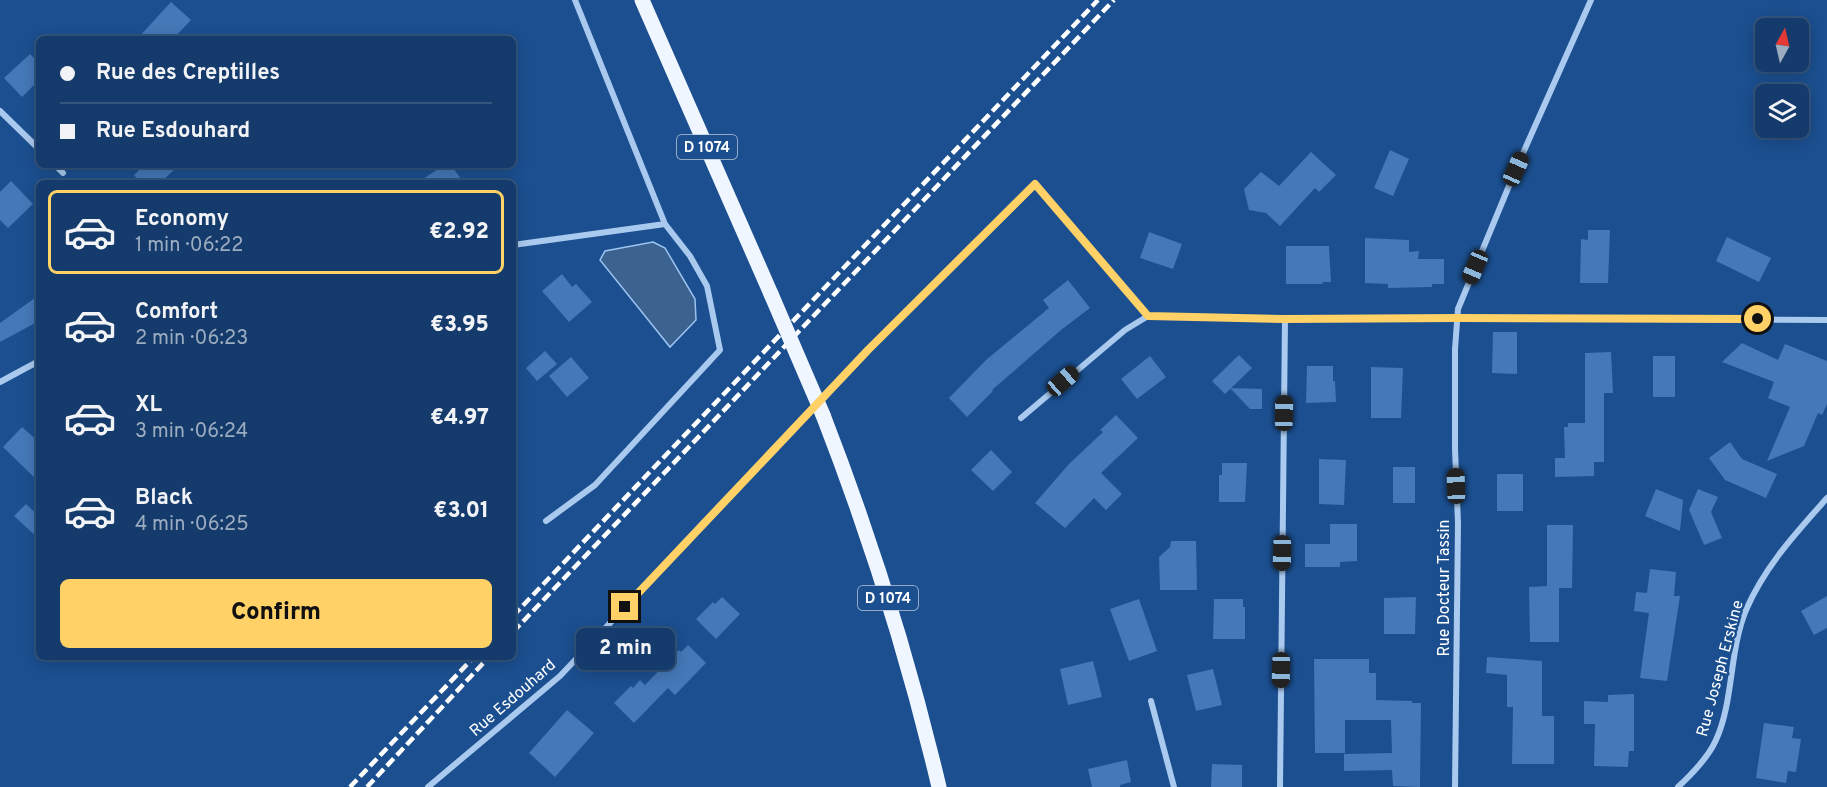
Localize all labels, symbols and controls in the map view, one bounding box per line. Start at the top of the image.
north arrow [1755,18,1809,72]
map controls [1755,18,1809,138]
text: Rue des Creptilles [96,60,280,87]
button: layers [1755,84,1809,138]
text: Rue Esdouhard [96,118,250,145]
road number: D 1074 [677,135,737,159]
car [1500,149,1532,189]
icon: car [63,205,117,259]
text: Economy [135,206,229,233]
text: €2.92 [429,219,489,246]
text: 1 min · 06:22 [135,233,244,259]
car [1460,247,1490,287]
icon: car [63,298,117,352]
text: Comfort [135,299,218,326]
route start [1744,305,1771,332]
text: €3.95 [430,312,489,339]
text: 2 min · 06:23 [135,326,248,352]
car [1044,362,1082,400]
icon: car [63,391,117,445]
text: XL [135,392,162,419]
car [1275,395,1293,431]
text: €4.97 [430,405,489,432]
text: 3 min · 06:24 [135,419,248,445]
car [1446,468,1466,504]
icon: car [63,484,117,538]
text: Black [135,485,193,512]
text: €3.01 [433,498,489,525]
text: 4 min · 06:25 [135,512,249,538]
street label: Rue Docteur Tassin [1435,519,1455,657]
car [1273,535,1291,571]
button: Confirm [60,579,492,648]
road number: D 1074 [858,586,918,610]
route end [611,593,638,620]
street label: Rue Joseph Erskine [1693,598,1749,739]
callout: 2 min [576,628,674,670]
text: 2 min [599,636,652,662]
car [1272,652,1290,688]
street label: Rue Esdouhard [466,656,561,741]

